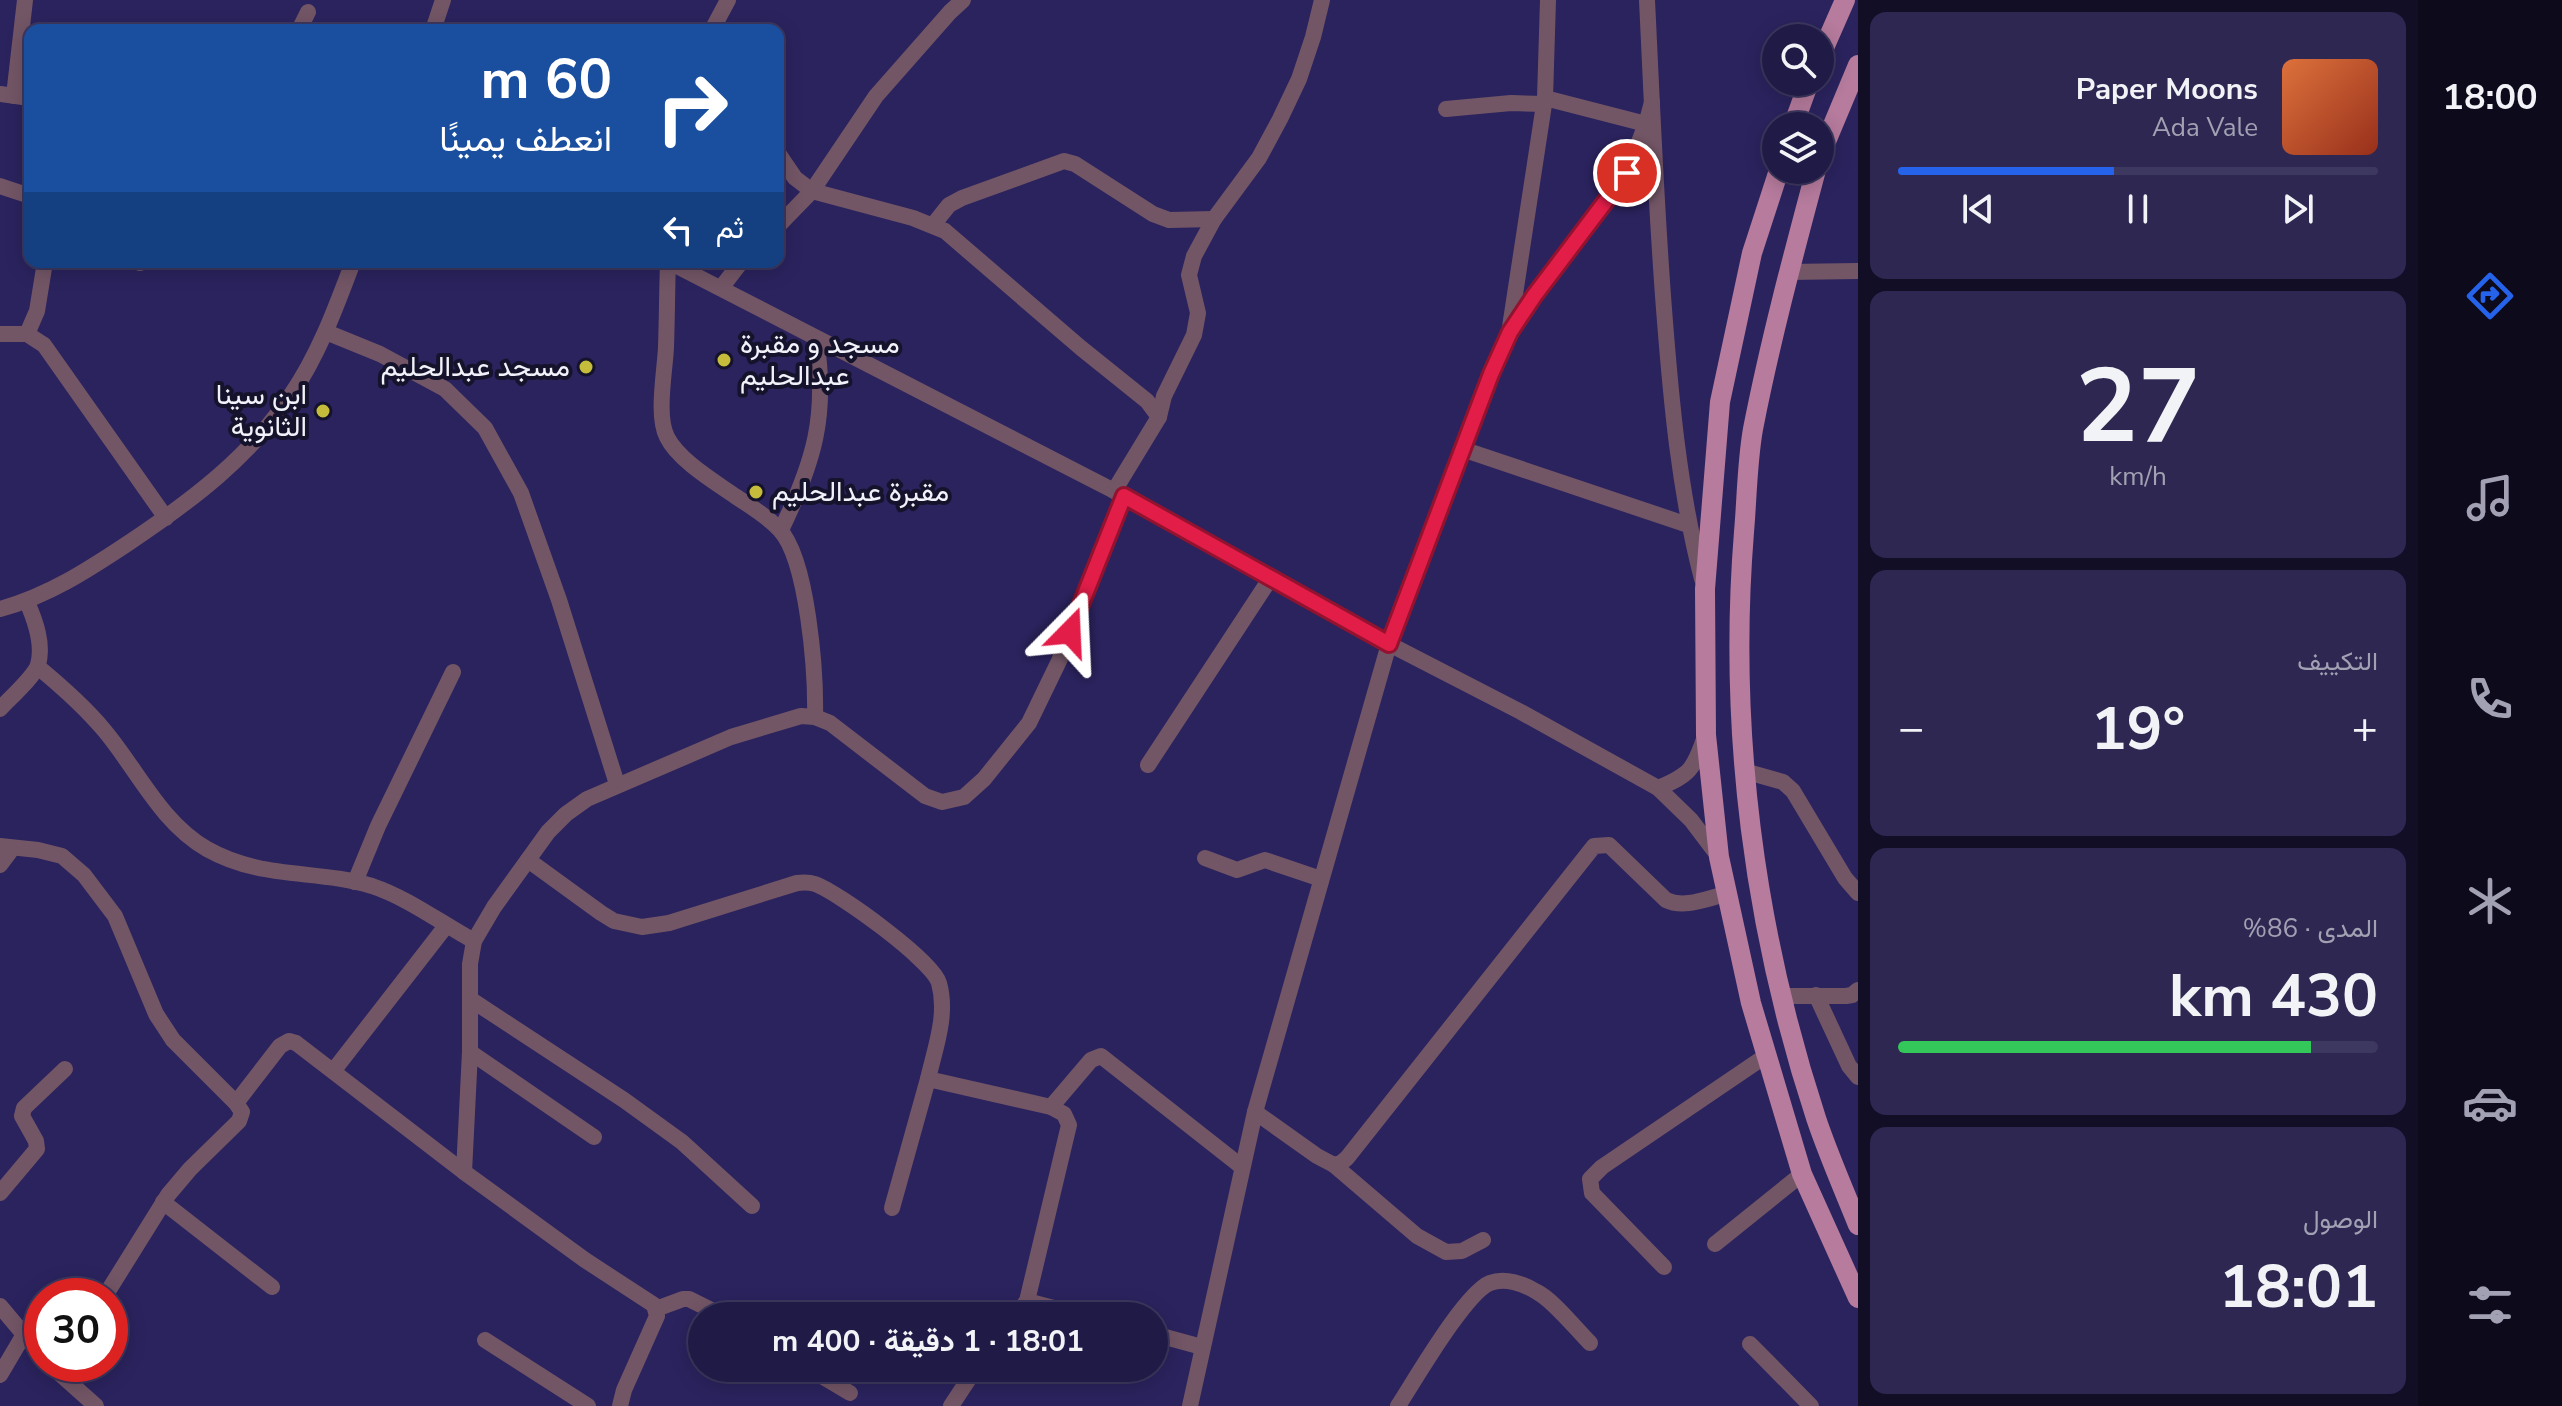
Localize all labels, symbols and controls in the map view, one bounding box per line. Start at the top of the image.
map controls [1762,24,1834,184]
button: search [1762,24,1834,96]
text: 60 m [481,41,612,118]
icon: right [640,56,744,160]
text: Paper Moons [2076,69,2258,110]
text: 18:00 [2442,73,2538,122]
text: Ada Vale [2152,110,2258,145]
button: layers [1762,112,1834,184]
text: انعطف يمينًا [439,115,612,164]
pin [1593,139,1661,207]
icon: arrive [1605,151,1649,195]
icon: previous [1956,187,2000,231]
icon: pause [2116,187,2160,231]
icon: next [2276,187,2320,231]
icon: left [656,208,700,252]
text: ثم [716,208,744,249]
icon: directions [2462,268,2518,324]
place label: مسجد و مقبرة عبدالحليم [740,325,900,395]
text: 27 [2076,336,2200,478]
place label: مسجد عبدالحليم [381,348,570,386]
marker: مسجد و مقبرة عبدالحليم [715,351,733,369]
marker: مسجد عبدالحليم [577,358,595,376]
place label: ابن سينا الثانوية [216,376,307,446]
marker: ابن سينا الثانوية [314,402,332,420]
text: km/h [2109,459,2167,494]
icon: music [2462,470,2518,526]
place label: مقبرة عبدالحليم [772,473,949,511]
marker: مقبرة عبدالحليم [747,483,765,501]
position arrow [1028,590,1112,674]
text: التكييف [2297,644,2378,679]
icon: phone [2462,671,2518,727]
text: 19° [2091,688,2185,770]
text: − [1898,699,1924,759]
text: + [2352,699,2378,759]
icon: climate [2462,873,2518,929]
text: المدى · 86% [2243,911,2378,946]
text: 430 km [2169,955,2378,1037]
icon: car [2462,1075,2518,1131]
text: الوصول [2303,1202,2378,1237]
text: 18:01 [2219,1246,2378,1328]
icon: filters [2462,1277,2518,1333]
speed limit sign: 30 [24,1278,128,1382]
text: 18:01 · 1 دقيقة · 400 m [772,1321,1084,1362]

